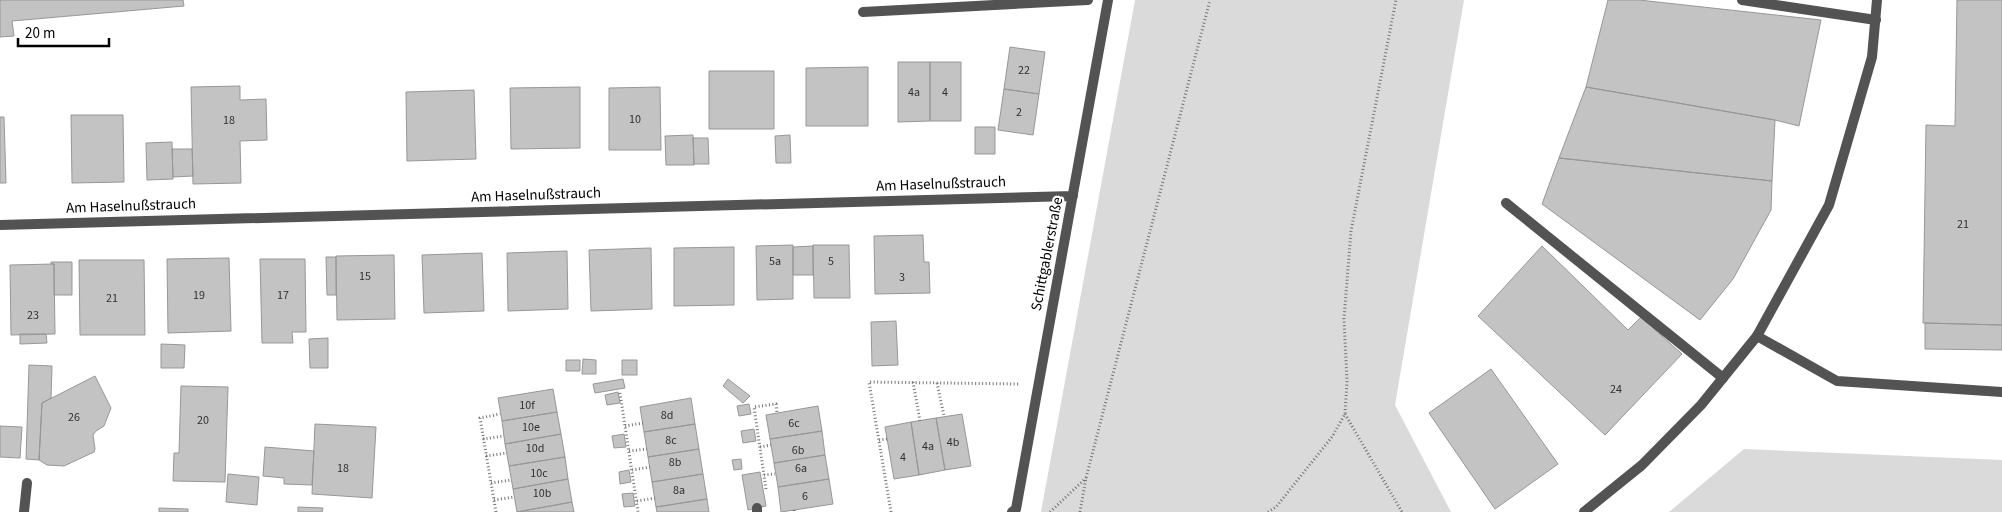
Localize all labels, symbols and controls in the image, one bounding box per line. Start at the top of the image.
scale bar [18,15,109,47]
text: 20 m [25,23,55,44]
house number: 22 [1018,62,1030,79]
house number: 4a [908,84,920,101]
house number: 4 [942,84,948,101]
house number: 2 [1016,104,1022,121]
house number: 10 [629,111,641,128]
house number: 18 [223,112,235,129]
street label: Am Haselnußstrauch [876,171,1006,197]
street label: Am Haselnußstrauch [471,182,601,208]
street label: Am Haselnußstrauch [66,193,196,219]
street label: Schittgablerstraße [1026,195,1068,313]
house number: 21 [1957,216,1969,233]
house number: 5a [769,253,781,270]
house number: 5 [828,253,834,270]
house number: 15 [359,268,371,285]
house number: 3 [899,269,905,286]
house number: 19 [193,287,205,304]
house number: 17 [277,287,289,304]
house number: 21 [106,290,118,307]
house number: 23 [27,307,39,324]
house number: 24 [1610,381,1622,398]
house number: 10f [519,397,535,414]
house number: 8d [661,407,673,424]
house number: 26 [68,409,80,426]
house number: 20 [197,412,209,429]
house number: 6c [788,415,800,432]
house number: 10e [522,419,540,436]
house number: 8c [665,432,677,449]
house number: 4b [947,434,960,451]
house number: 4a [922,438,934,455]
house number: 10d [526,440,544,457]
house number: 6b [792,442,805,459]
house number: 4 [900,449,906,466]
house number: 8b [669,454,682,471]
house number: 18 [337,460,349,477]
house number: 6a [795,460,807,477]
house number: 10c [530,465,548,482]
house number: 8a [673,482,685,499]
house number: 10b [533,485,552,502]
house number: 6 [802,488,808,505]

